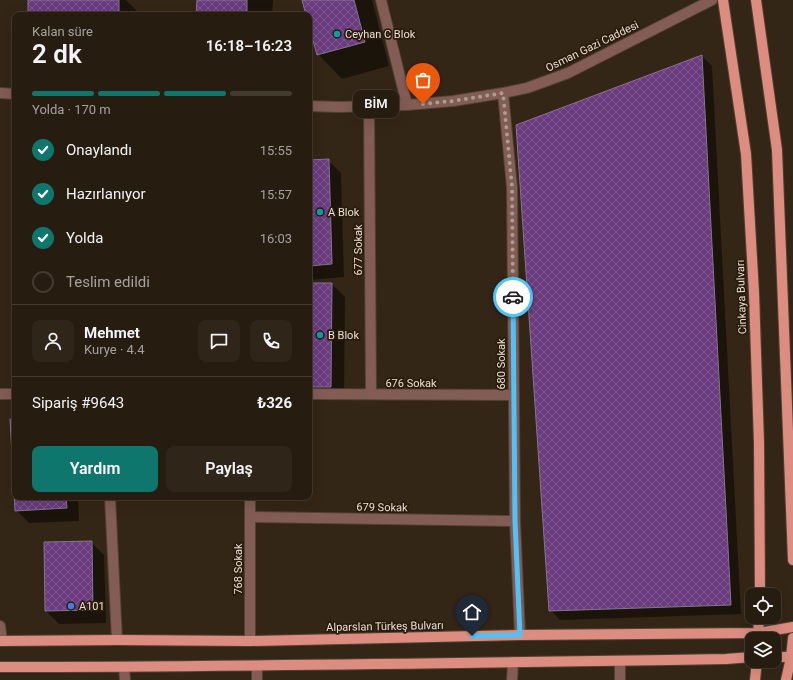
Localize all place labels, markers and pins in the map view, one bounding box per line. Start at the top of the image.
place label: Ceyhan C Blok [345,28,416,41]
marker: Ceyhan C Blok [332,29,342,39]
pin [406,63,440,104]
callout: BİM [353,90,399,118]
place label: A Blok [328,206,360,219]
marker: A Blok [315,207,325,217]
place label: B Blok [328,329,359,342]
marker: B Blok [315,330,325,340]
pin [455,595,489,636]
place label: A101 [79,600,105,613]
marker: A101 [66,601,76,611]

